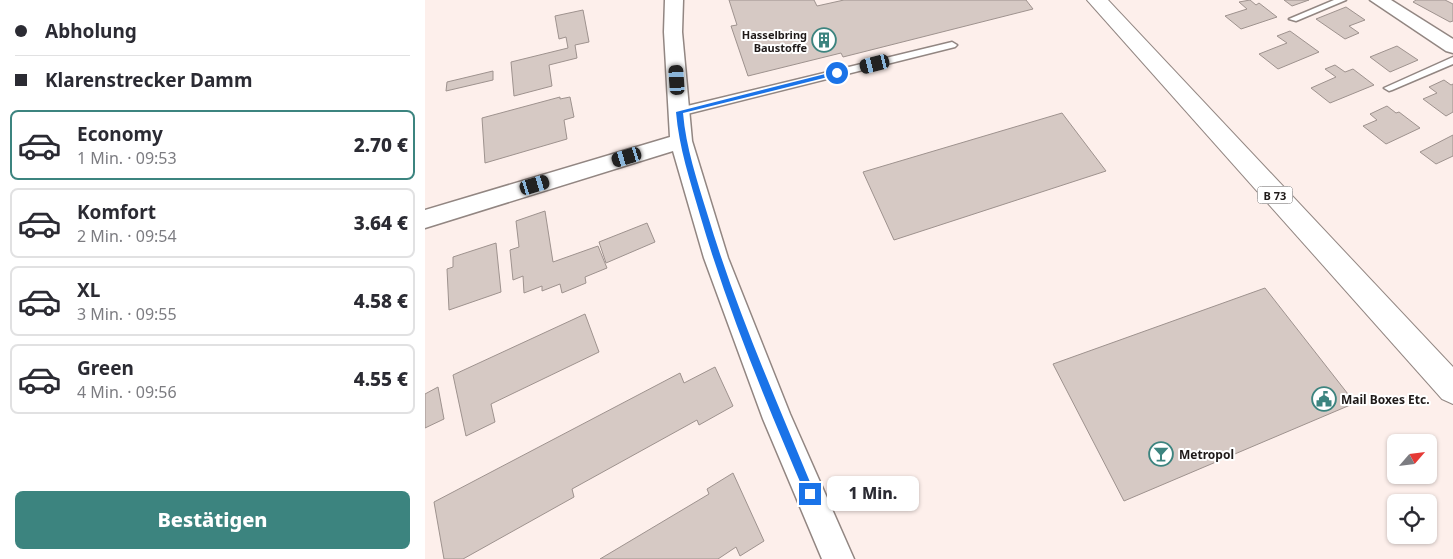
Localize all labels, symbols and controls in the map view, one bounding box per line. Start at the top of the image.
text: Abholung [45,18,137,44]
place label: Hasselbring Baustoffe [742,27,807,55]
building icon: Hasselbring Baustoffe [811,27,837,53]
car [858,53,891,75]
route start [826,62,848,84]
car [668,65,685,95]
text: Klarenstrecker Damm [45,67,252,93]
text: Economy [77,121,163,147]
icon: car [17,123,62,168]
text: 2.70 € [354,132,408,158]
car [610,145,643,169]
text: 1 Min. · 09:53 [77,147,177,169]
car [518,173,551,197]
road number: B 73 [1257,186,1293,204]
text: Komfort [77,199,156,225]
icon: car [17,201,62,246]
text: 3.64 € [354,210,408,236]
text: 2 Min. · 09:54 [77,225,177,247]
text: XL [77,277,100,303]
icon: car [17,279,62,324]
text: 4.58 € [354,288,408,314]
text: 3 Min. · 09:55 [77,303,177,325]
text: Green [77,355,134,381]
icon: car [17,357,62,402]
text: 4.55 € [354,366,408,392]
text: 4 Min. · 09:56 [77,381,177,403]
public building icon: Mail Boxes Etc. [1311,386,1337,412]
place label: Mail Boxes Etc. [1341,391,1430,408]
north arrow [1387,434,1437,484]
map controls [1387,434,1437,544]
bar icon: Metropol [1148,441,1174,467]
place label: Metropol [1179,446,1234,463]
callout: 1 Min. [827,476,920,512]
text: 1 Min. [849,482,897,504]
route end [799,483,821,505]
button: Bestätigen [15,491,410,549]
button: locate [1387,494,1437,544]

